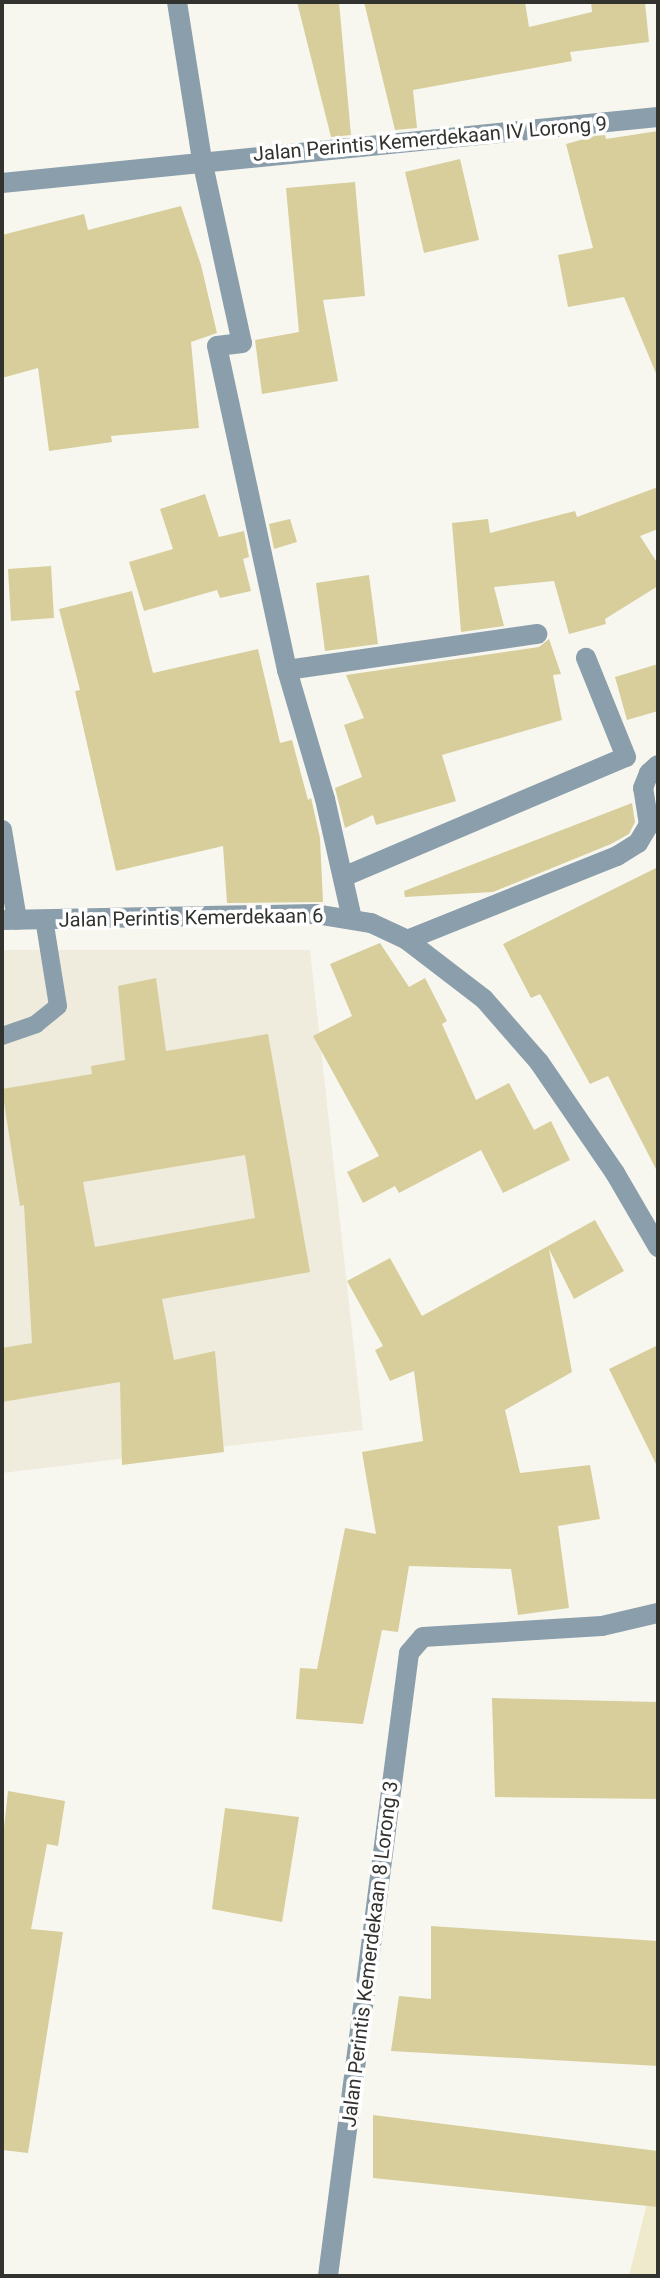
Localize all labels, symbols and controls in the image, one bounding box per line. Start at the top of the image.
street label: Jalan Perintis Kemerdekaan IV Lorong 9 [252,112,608,166]
street label: Jalan Perintis Kemerdekaan 6 [58,904,324,932]
street label: Jalan Perintis Kemerdekaan 8 Lorong 3 [337,1780,403,2128]

